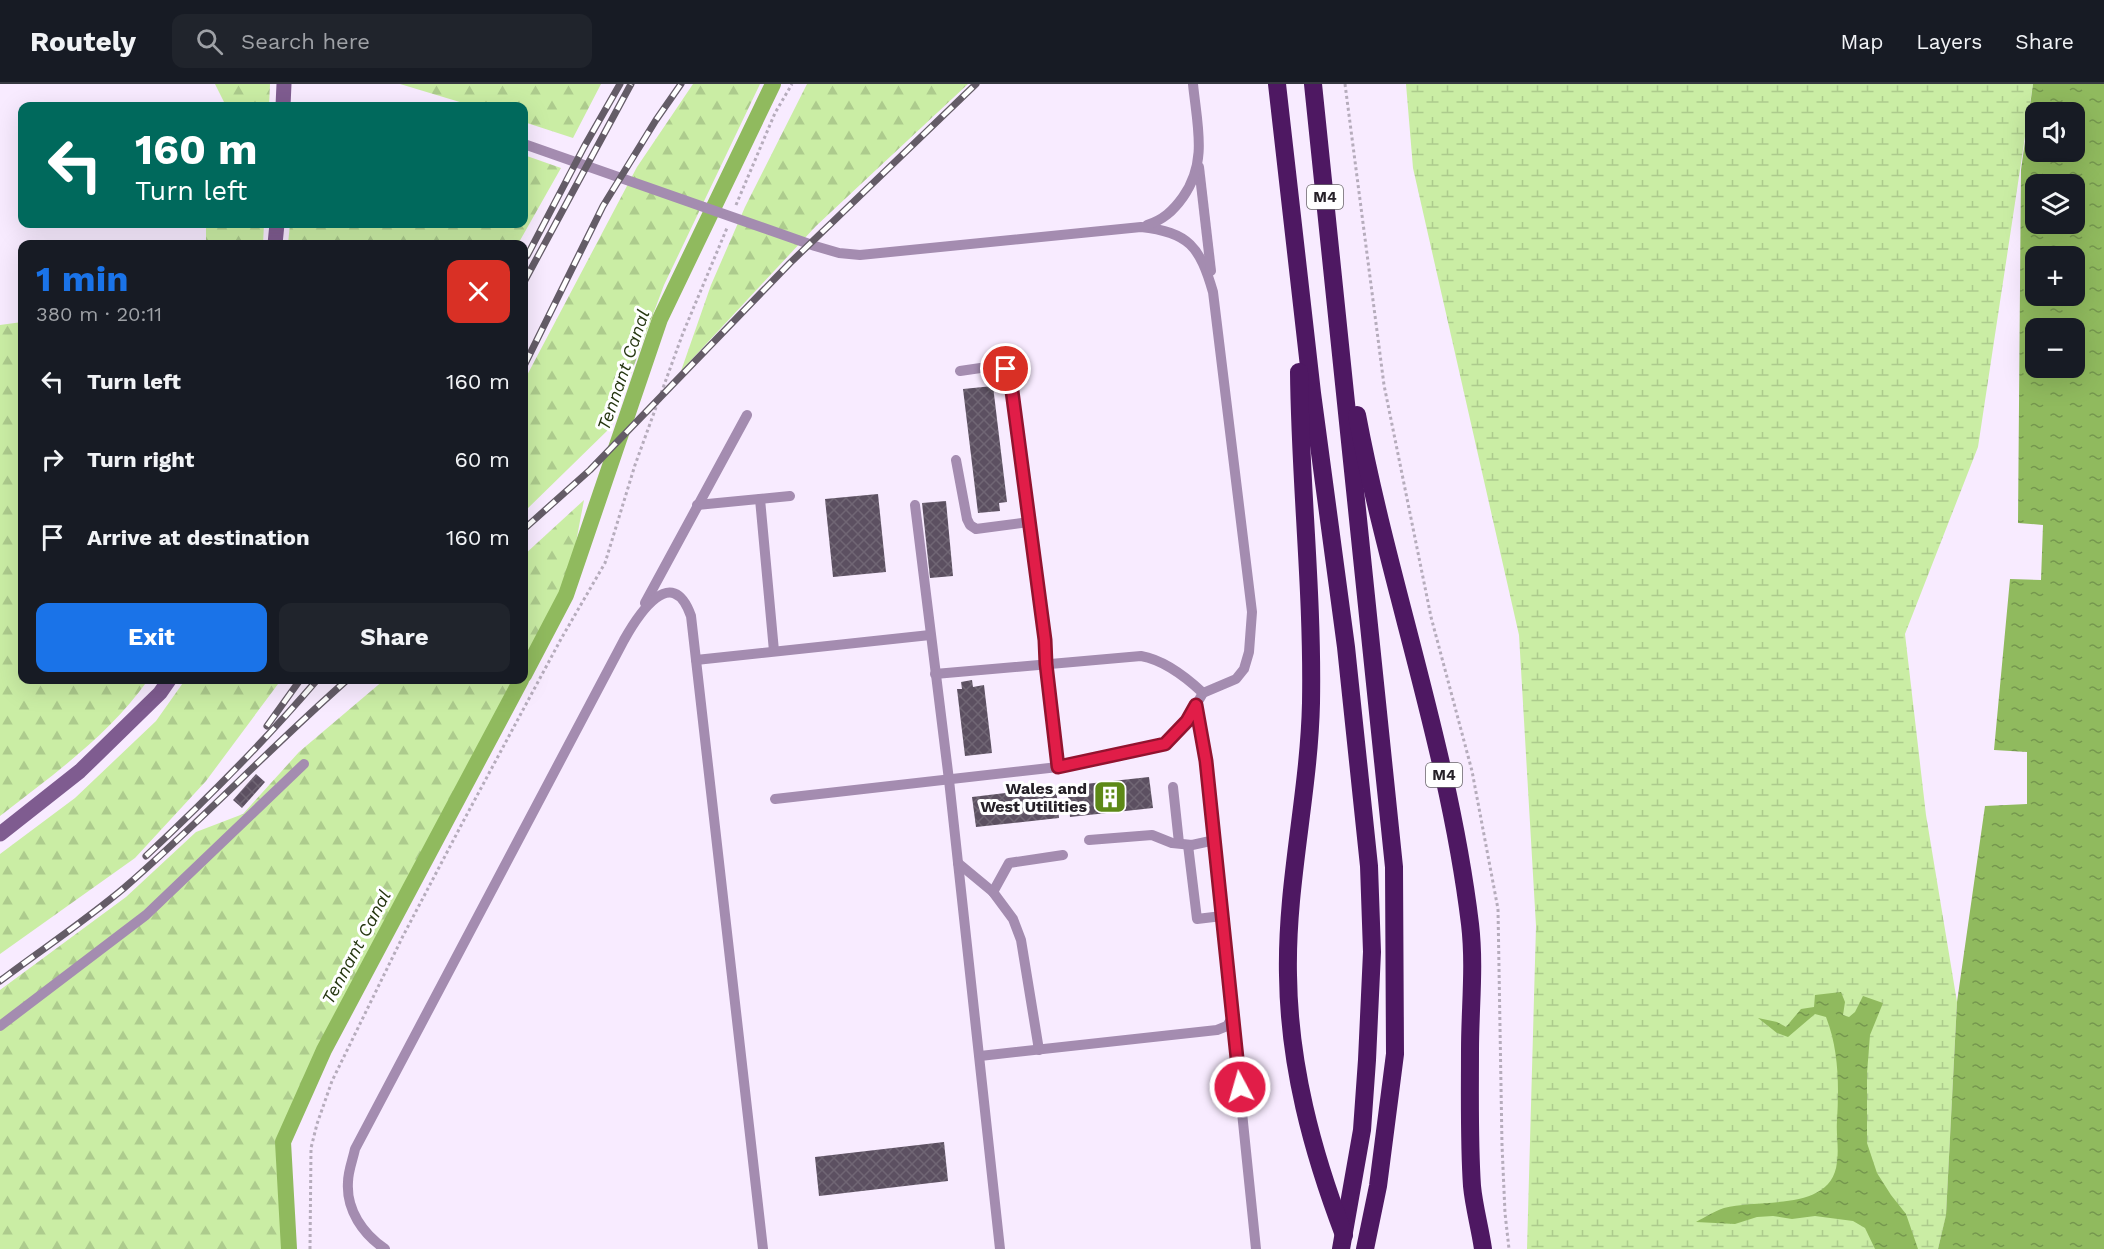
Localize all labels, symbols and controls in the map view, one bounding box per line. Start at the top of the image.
search box [172,14,592,68]
text: Routely [30,25,136,58]
icon: search [193,25,226,58]
text: Search here [241,29,370,54]
text: Map [1840,29,1883,54]
text: Layers [1916,29,1982,54]
text: Share [2015,29,2074,54]
map controls [2025,102,2085,378]
button: sound [2025,102,2085,162]
text: 160 m [135,125,258,174]
icon: left [36,126,114,204]
button: layers [2025,174,2085,234]
text: Turn left [135,175,247,207]
road number: M4 [1307,185,1343,209]
button: + [2025,246,2085,306]
text: 1 min [36,258,128,300]
button: close [447,260,510,323]
text: 380 m · 20:11 [36,302,162,326]
water label: Tennant Canal [593,307,653,433]
button: − [2025,318,2085,378]
pin [980,343,1031,394]
icon: arrive [989,352,1022,385]
icon: left [36,365,69,398]
text: Turn left [87,369,181,394]
text: 160 m [446,369,510,394]
icon: right [36,443,69,476]
text: Turn right [87,447,194,472]
text: 60 m [454,447,510,472]
icon: arrive [36,521,69,554]
text: Arrive at destination [87,525,310,550]
text: 160 m [446,525,510,550]
button: Exit [36,603,267,672]
button: Share [279,603,510,672]
road number: M4 [1426,763,1462,787]
place label: Wales and West Utilities [980,779,1087,816]
building icon: Wales and West Utilities [1092,779,1128,815]
water label: Tennant Canal [317,886,395,1008]
position arrow [1208,1055,1272,1119]

